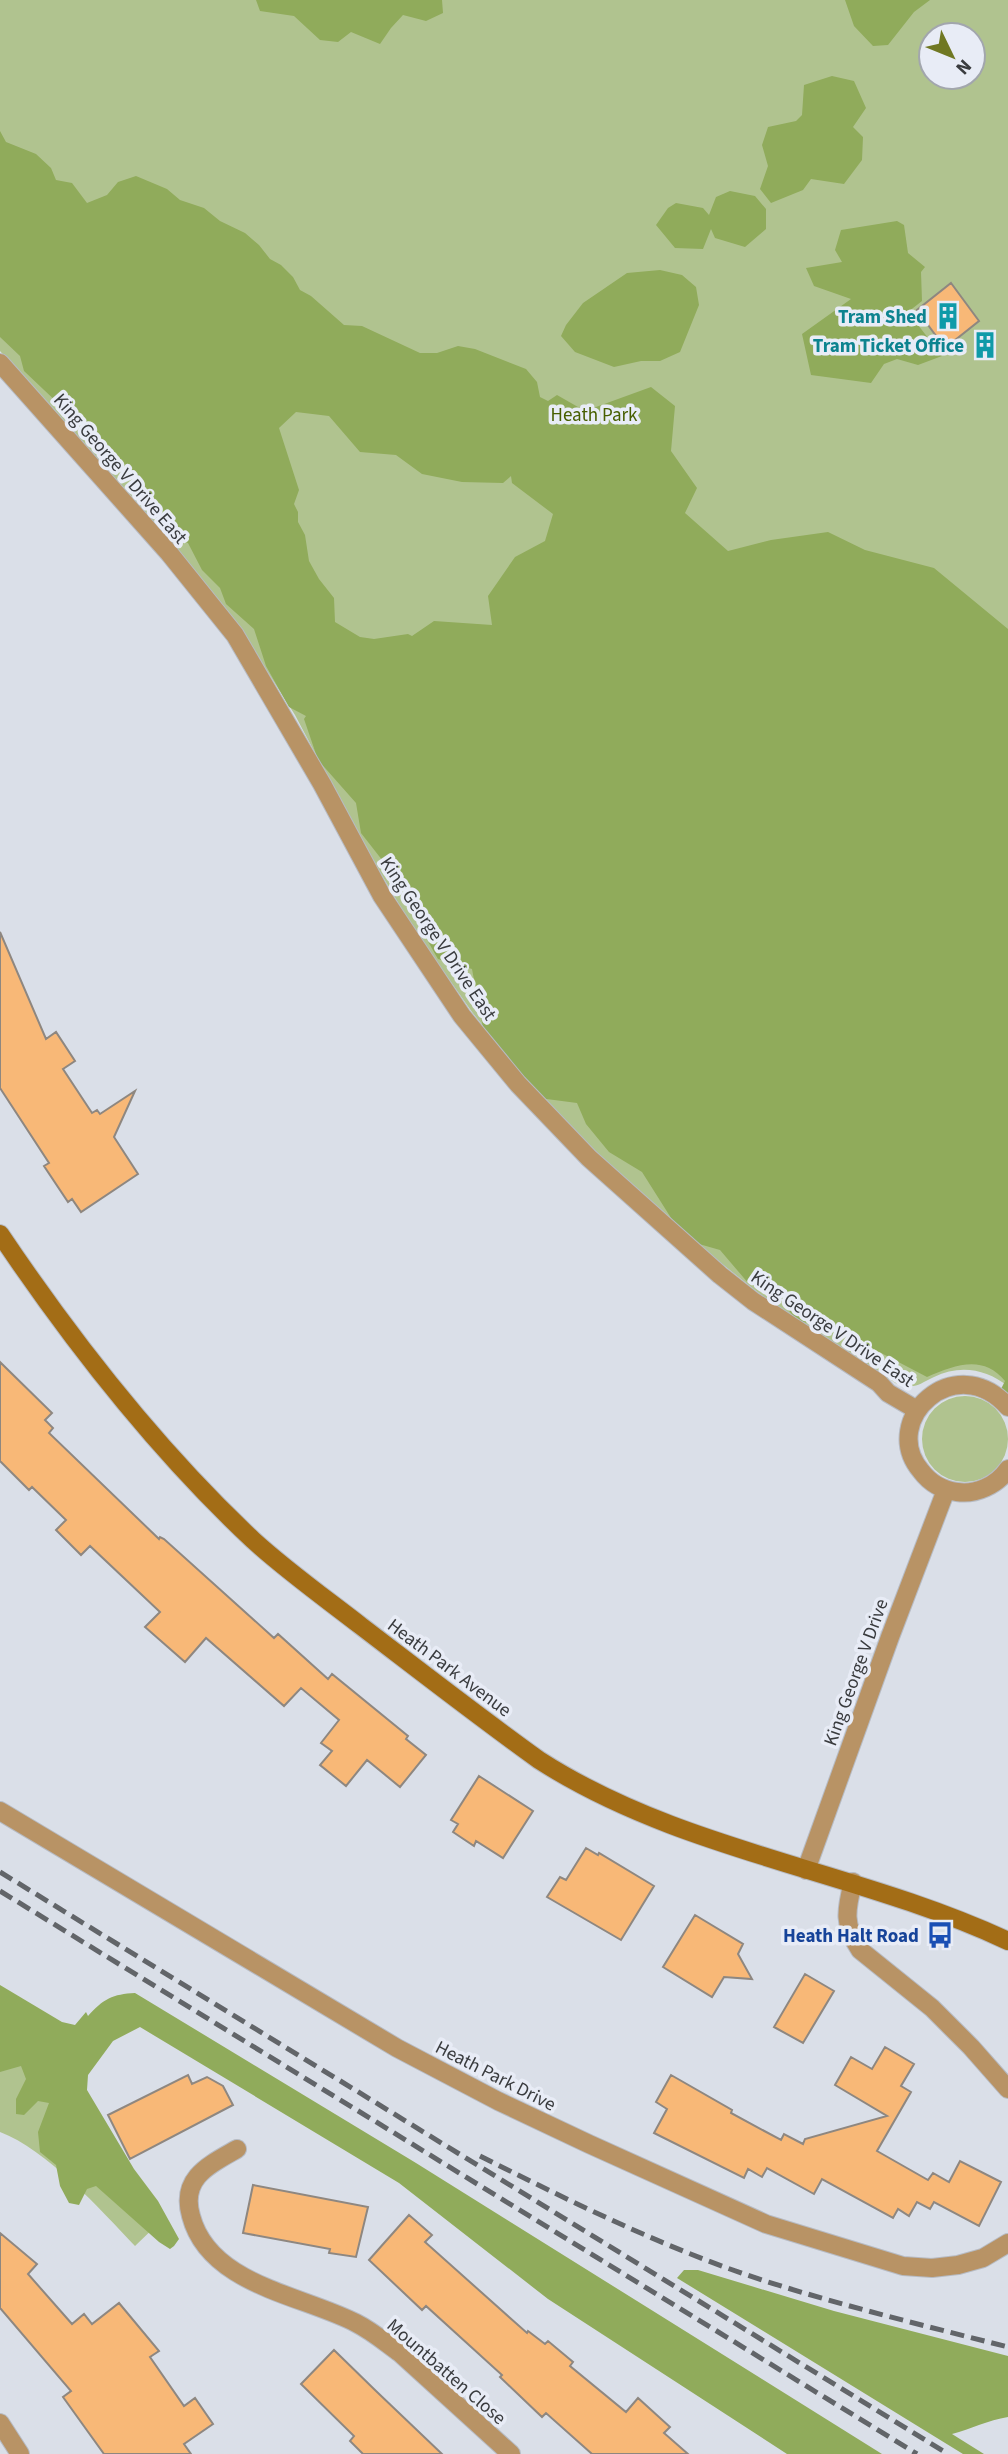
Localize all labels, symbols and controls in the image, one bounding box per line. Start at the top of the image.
north arrow [917,21,987,91]
text: N [949,53,978,80]
building icon: Tram Shed [933,301,963,331]
place label: Tram Shed [838,304,927,331]
building icon: Tram Ticket Office [970,330,1000,360]
place label: Tram Ticket Office [813,333,964,360]
street label: King George V Drive East [47,388,193,551]
park label: Heath Park [551,402,638,429]
street label: King George V Drive East [373,852,503,1026]
street label: King George V Drive East [745,1264,920,1394]
street label: King George V Drive [817,1595,896,1750]
street label: Heath Park Avenue [381,1612,517,1724]
bus stop icon: Heath Halt Road [925,1920,955,1950]
place label: Heath Halt Road [783,1923,919,1950]
street label: Heath Park Drive [430,2034,560,2118]
street label: Mountbatten Close [381,2313,511,2432]

